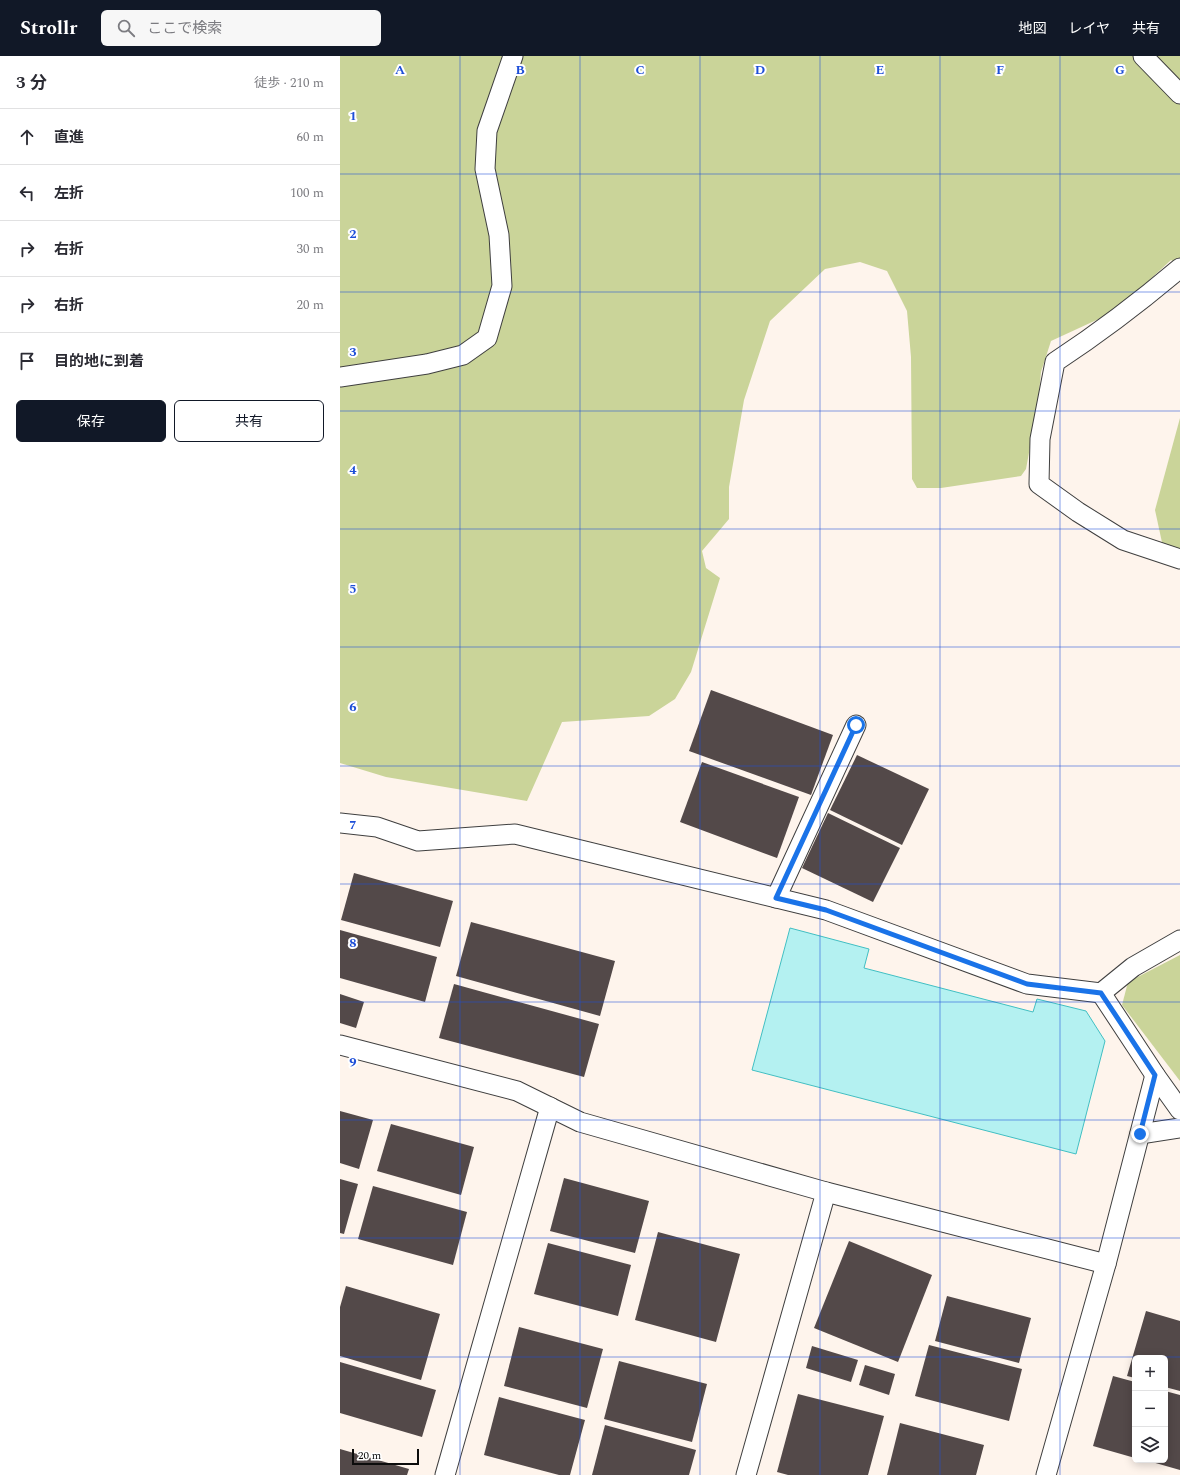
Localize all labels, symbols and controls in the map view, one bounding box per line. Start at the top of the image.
search box [101,10,381,46]
text: Strollr [20,14,77,43]
icon: search [115,17,137,39]
text: ここで検索 [147,17,222,40]
text: 地図 [1018,18,1046,39]
text: レイヤ [1068,18,1110,39]
text: 共有 [1132,18,1160,39]
text: A [395,60,405,80]
text: B [515,60,525,80]
text: C [635,60,645,80]
text: D [755,60,765,80]
text: E [876,60,885,80]
text: F [996,60,1004,80]
text: G [1115,60,1125,80]
text: 3 分 [16,70,47,96]
text: 徒歩 · 210 m [254,73,324,93]
text: 1 [349,106,357,126]
icon: ahead [16,126,38,148]
text: 直進 [54,126,84,149]
text: 60 m [297,127,324,147]
icon: left [16,182,38,204]
text: 左折 [54,182,84,205]
text: 100 m [290,183,324,203]
text: 2 [349,224,357,244]
icon: right [16,238,38,260]
text: 右折 [54,238,84,261]
text: 30 m [297,239,324,259]
icon: right [16,294,38,316]
text: 右折 [54,294,84,317]
text: 20 m [297,295,324,315]
text: 3 [349,342,357,362]
icon: arrive [16,350,38,372]
text: 目的地に到着 [54,350,144,373]
button: 保存 [16,400,166,442]
button: 共有 [174,400,324,442]
text: 4 [349,460,357,480]
text: 5 [349,579,357,599]
text: 6 [349,697,357,717]
route start [847,716,865,734]
text: 7 [349,815,357,835]
text: 8 [349,933,357,953]
text: 9 [349,1052,357,1072]
route end [1131,1125,1149,1143]
map controls [1132,1355,1168,1463]
button: + [1132,1355,1168,1391]
button: − [1132,1391,1168,1427]
button: layers [1132,1427,1168,1463]
scale bar [352,1447,419,1466]
text: 20 m [358,1447,381,1464]

